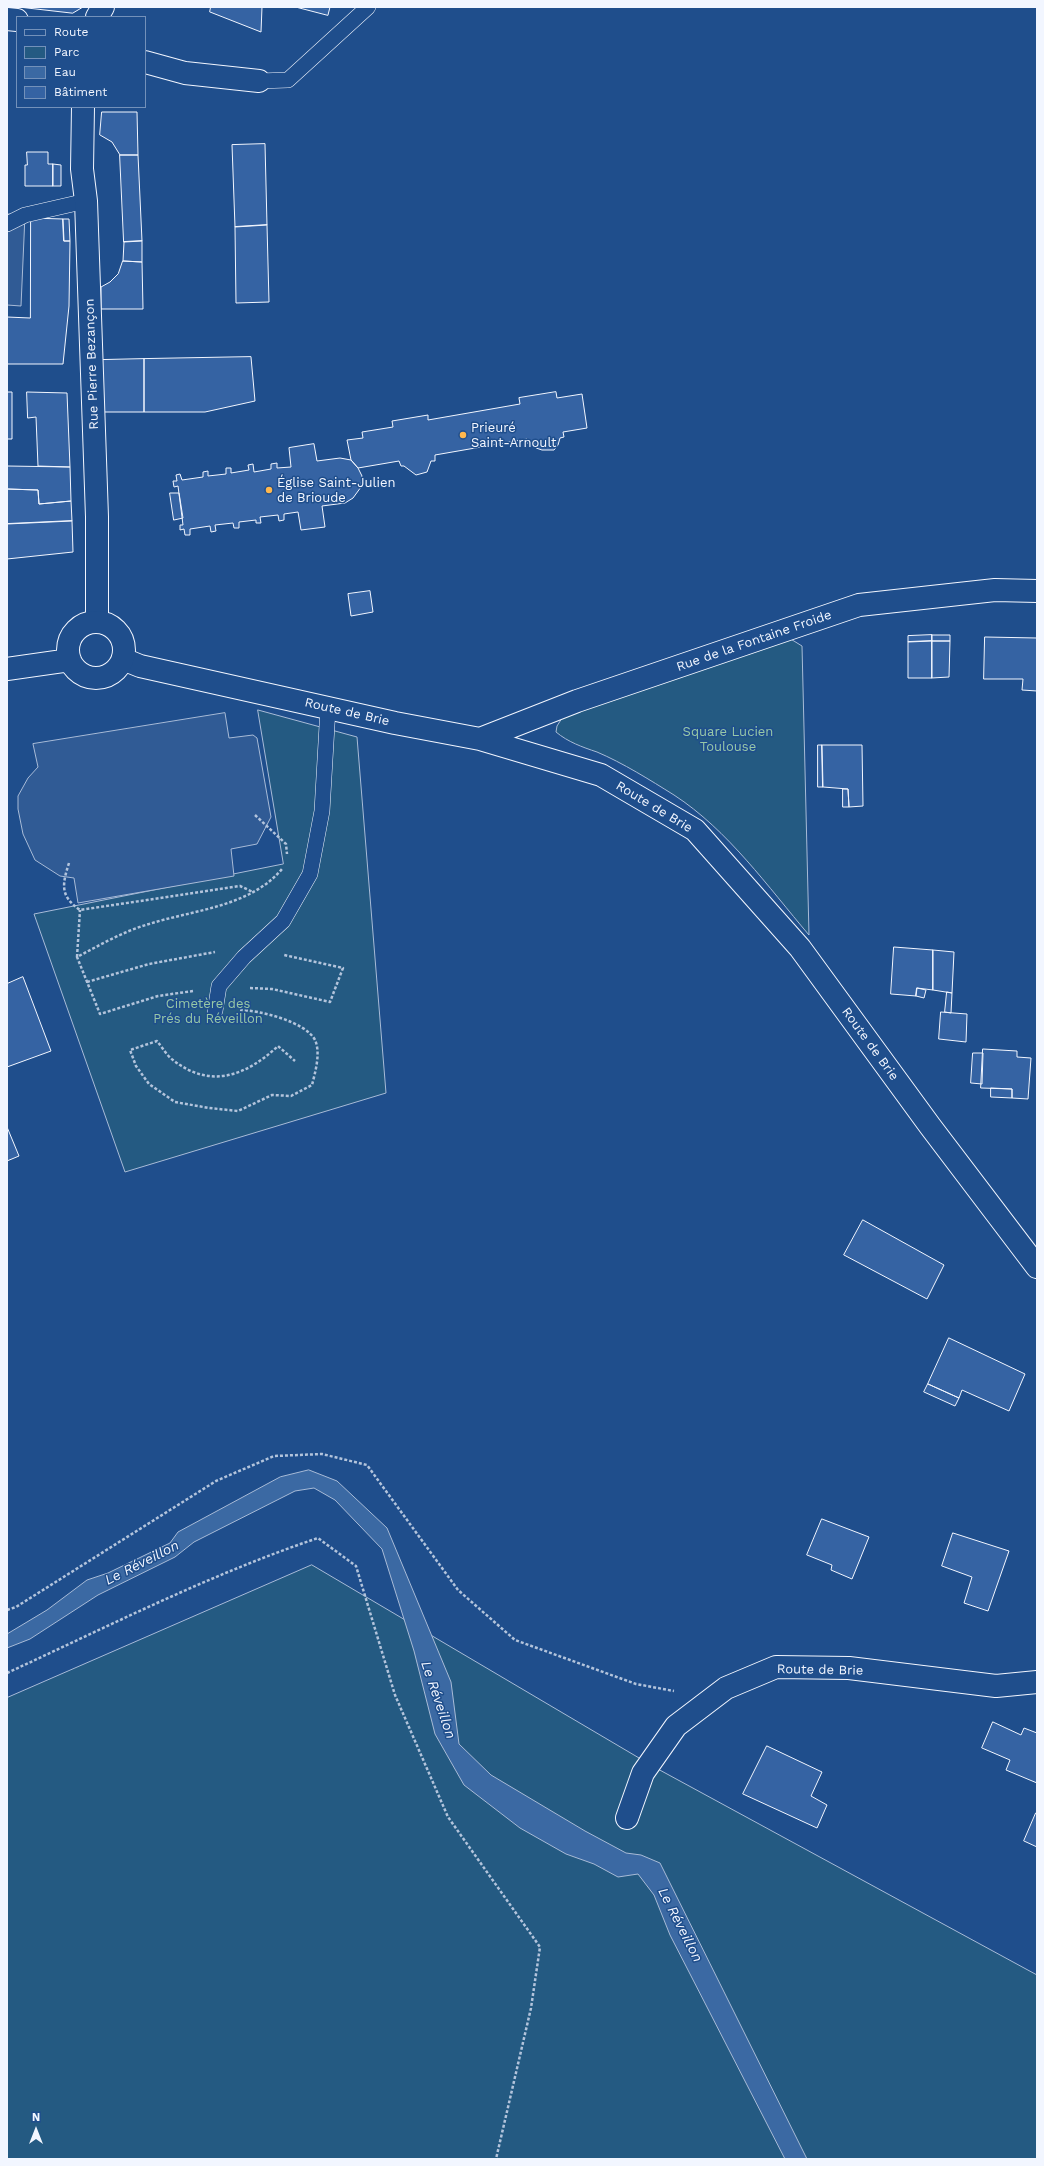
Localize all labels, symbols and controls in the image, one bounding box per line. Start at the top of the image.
legend [16,16,146,108]
text: Route [54,25,88,39]
text: Parc [54,45,80,59]
text: Eau [54,65,76,79]
text: Bâtiment [54,85,107,99]
street label: Rue Pierre Bezançon [82,298,102,430]
place label: Prieuré Saint-Arnoult [471,420,557,451]
marker: Prieuré Saint-Arnoult [458,430,468,440]
place label: Église Saint-Julien de Brioude [277,475,396,506]
marker: Église Saint-Julien de Brioude [264,485,274,495]
street label: Rue de la Fontaine Froide [674,607,834,675]
street label: Route de Brie [303,695,391,729]
park label: Square Lucien Toulouse [683,724,773,755]
street label: Route de Brie [613,778,695,836]
park label: Cimetère des Prés du Réveillon [153,996,263,1027]
street label: Route de Brie [838,1004,902,1084]
water label: Le Réveillon [102,1537,182,1589]
water label: Le Réveillon [417,1659,459,1741]
street label: Route de Brie [777,1661,863,1679]
water label: Le Réveillon [654,1885,706,1965]
north arrow [16,2110,56,2150]
text: N [32,2111,40,2124]

